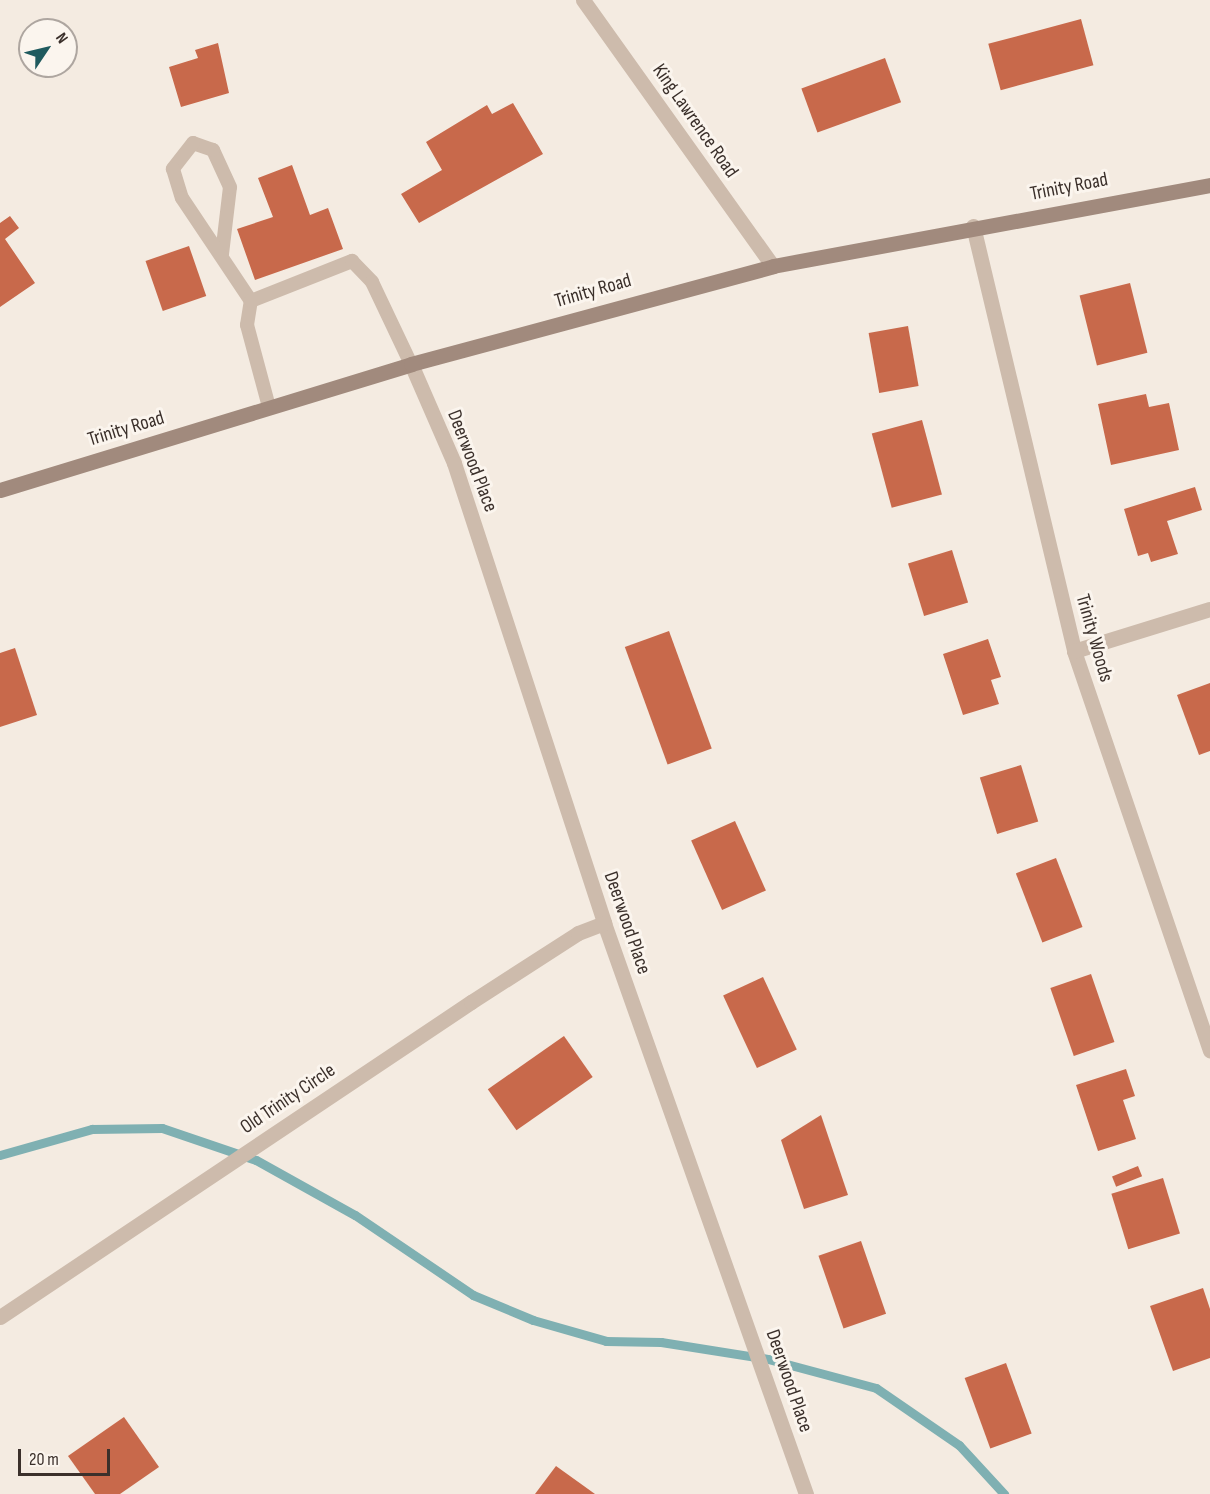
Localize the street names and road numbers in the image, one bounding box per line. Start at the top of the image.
street label: King Lawrence Road [647,60,743,182]
street label: Trinity Road [1028,168,1110,206]
street label: Trinity Road [552,269,634,313]
street label: Trinity Road [85,406,167,452]
street label: Deerwood Place [442,407,502,515]
street label: Trinity Woods [1070,591,1118,685]
street label: Deerwood Place [598,868,656,978]
street label: Old Trinity Circle [236,1059,340,1139]
street label: Deerwood Place [760,1326,818,1436]

